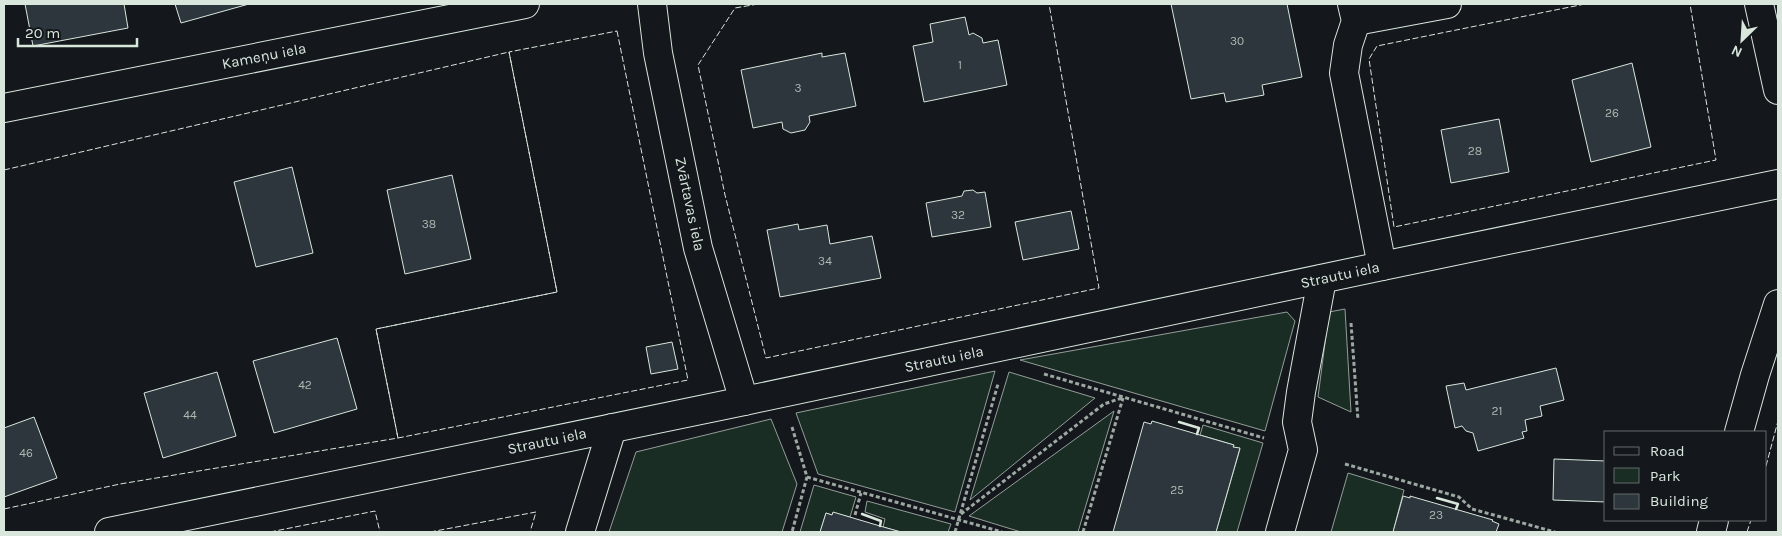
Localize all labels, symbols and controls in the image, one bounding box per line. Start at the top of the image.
scale bar [18,15,136,47]
north arrow [1717,15,1767,65]
text: 20 m [25,24,60,42]
house number: 30 [1230,34,1244,48]
street label: Kameņu iela [220,39,308,73]
text: N [1729,42,1745,61]
house number: 1 [958,58,962,72]
house number: 3 [794,81,802,95]
house number: 26 [1605,106,1619,120]
house number: 28 [1468,144,1482,158]
street label: Zvārtavas iela [671,155,709,253]
house number: 32 [951,208,965,222]
house number: 38 [422,217,436,231]
house number: 34 [818,254,832,268]
street label: Strautu iela [1299,258,1381,292]
street label: Strautu iela [903,342,985,376]
house number: 42 [298,378,312,392]
house number: 21 [1492,404,1502,418]
house number: 44 [183,408,197,422]
street label: Strautu iela [506,424,588,458]
legend [1604,431,1767,521]
text: Road [1650,442,1685,460]
house number: 46 [19,446,33,460]
text: Park [1650,467,1680,485]
house number: 25 [1170,483,1184,497]
text: Building [1650,492,1708,510]
house number: 23 [1429,508,1443,522]

